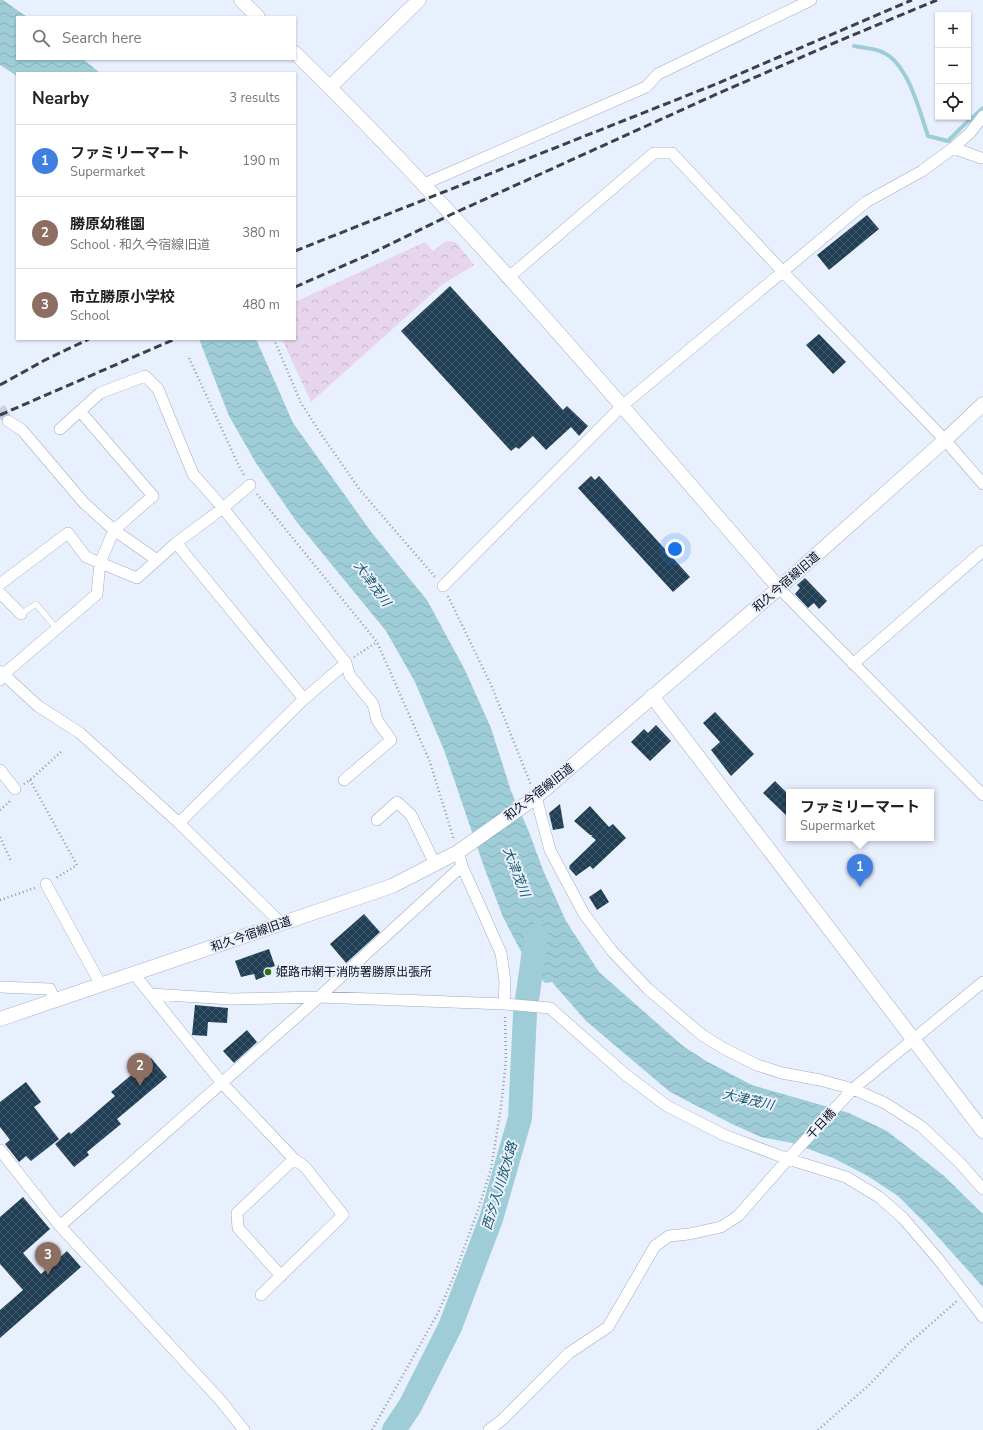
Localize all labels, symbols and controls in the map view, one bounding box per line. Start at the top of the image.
map controls [935,12,971,120]
button: + [935,12,971,48]
search box [16,16,296,60]
icon: search [30,27,52,49]
text: Search here [62,28,142,48]
button: − [935,48,971,84]
button: locate [935,84,971,120]
text: Nearby [32,87,89,110]
text: 3 results [229,89,280,107]
text: ファミリーマート [70,143,190,163]
text: 1 [41,152,49,170]
text: 190 m [242,152,280,170]
text: Supermarket [70,163,145,181]
text: 勝原幼稚園 [70,214,145,234]
text: 2 [41,224,49,242]
text: 380 m [242,224,280,242]
text: School · 和久今宿線旧道 [70,236,210,254]
text: 市立勝原小学校 [70,287,175,307]
text: 3 [41,296,49,314]
text: 480 m [242,296,280,314]
text: School [70,307,110,325]
your location [665,539,685,559]
street label: 和久今宿線旧道 [749,548,823,616]
water label: 大津茂川 [349,558,396,612]
street label: 和久今宿線旧道 [501,760,577,824]
popup [786,789,934,841]
text: ファミリーマート [800,797,920,817]
text: Supermarket [800,817,875,835]
water label: 大津茂川 [498,844,534,901]
pin: 1 [847,854,873,887]
street label: 和久今宿線旧道 [209,913,293,955]
place label: 姫路市網干消防署勝原出張所 [276,964,432,980]
marker: 姫路市網干消防署勝原出張所 [263,967,273,977]
pin: 2 [127,1053,153,1086]
water label: 大津茂川 [721,1085,777,1115]
street label: 千日橋 [803,1105,839,1143]
water label: 西汐入川放水路 [478,1139,522,1232]
pin: 3 [35,1242,61,1275]

